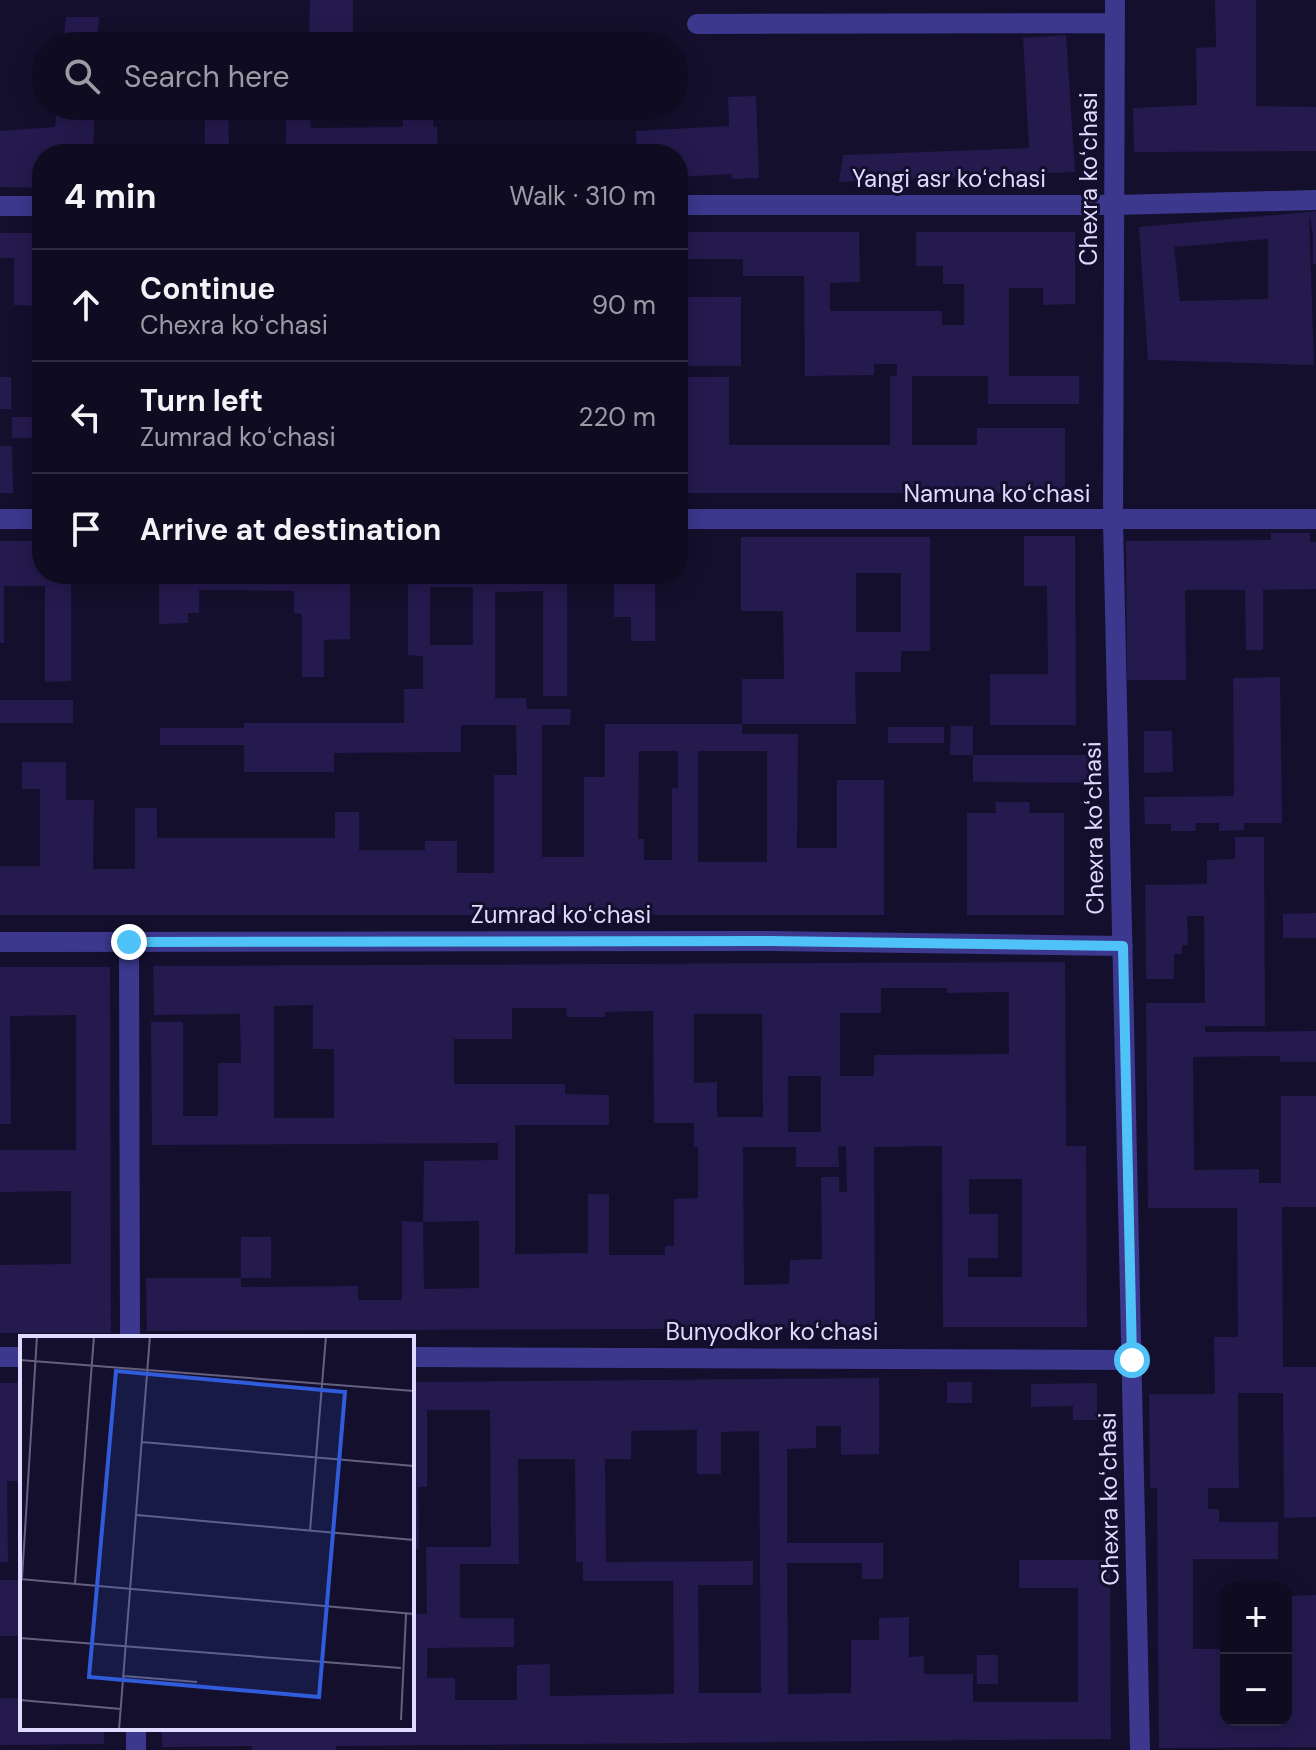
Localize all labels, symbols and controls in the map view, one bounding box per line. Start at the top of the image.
search box [32,32,688,120]
icon: search [60,54,104,98]
text: Search here [124,57,290,96]
street label: Chexra koʻchasi [1073,92,1104,266]
street label: Yangi asr koʻchasi [852,163,1046,194]
text: 4 min [64,174,156,219]
text: Walk · 310 m [509,179,656,213]
text: Continue [140,269,275,308]
icon: ahead [64,283,108,327]
text: 90 m [592,288,656,322]
text: Chexra koʻchasi [140,308,328,342]
text: Turn left [140,381,263,420]
icon: left [64,395,108,439]
text: 220 m [578,400,656,434]
text: Zumrad koʻchasi [140,420,336,454]
street label: Namuna koʻchasi [903,478,1091,509]
icon: arrive [64,507,108,551]
text: Arrive at destination [140,510,441,549]
street label: Chexra koʻchasi [1076,741,1111,915]
street label: Zumrad koʻchasi [471,899,651,930]
route end [111,924,147,960]
street label: Bunyodkor koʻchasi [665,1316,879,1347]
inset map [20,1336,414,1730]
route start [1114,1342,1150,1378]
street label: Chexra koʻchasi [1091,1412,1126,1586]
map controls [1220,1582,1292,1726]
button: + [1220,1582,1292,1654]
button: − [1220,1654,1292,1726]

